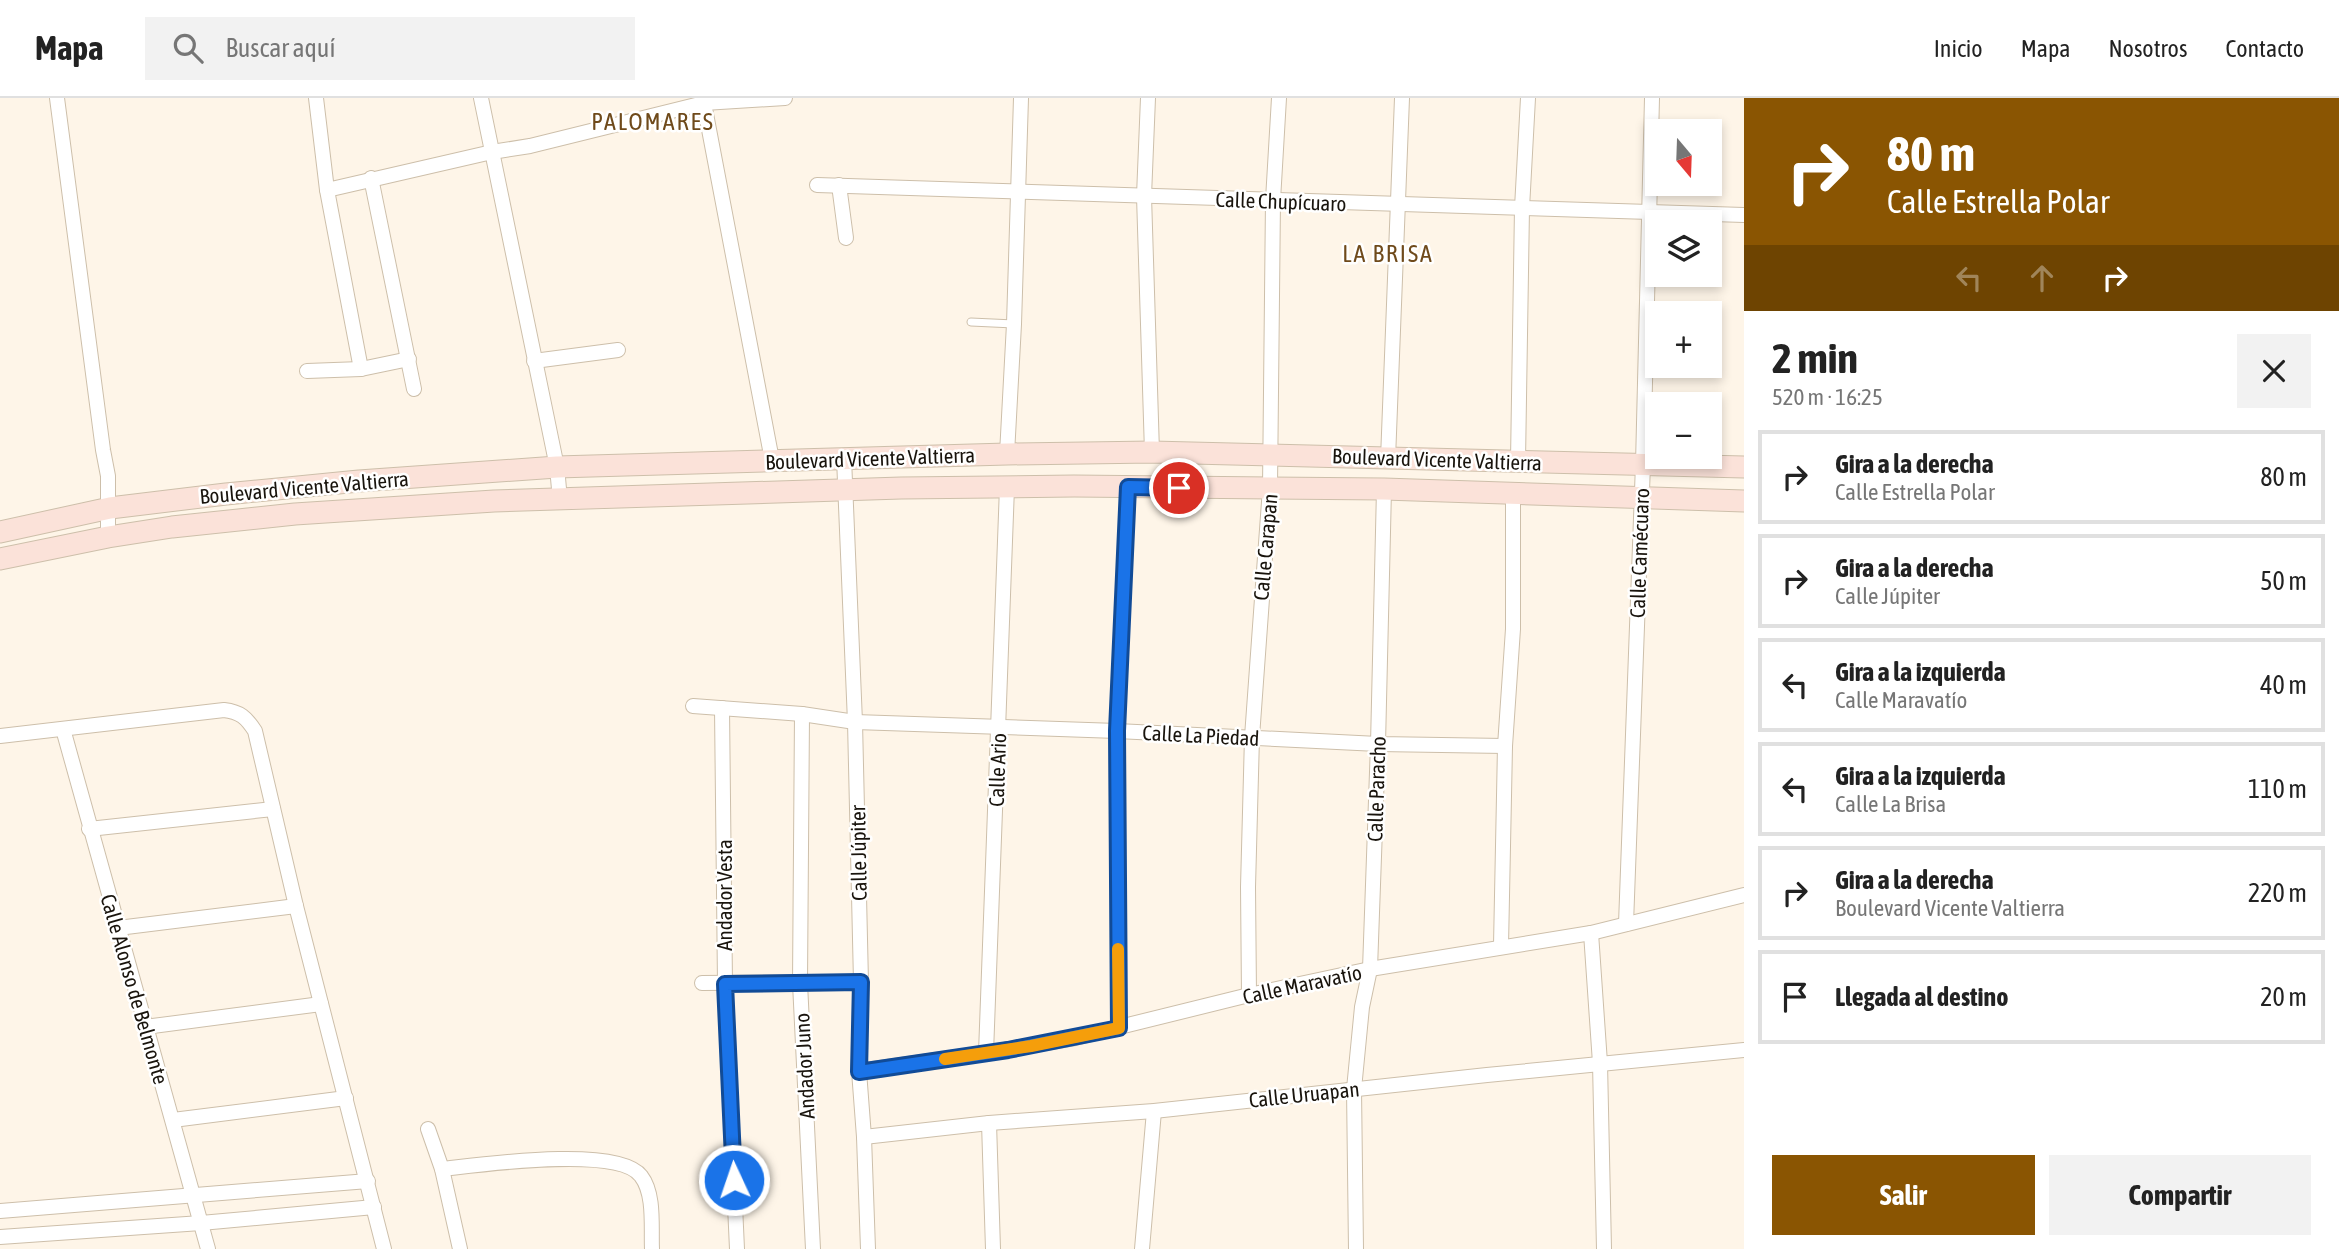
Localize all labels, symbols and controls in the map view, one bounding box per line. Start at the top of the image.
search box [145,17,635,80]
text: Mapa [35,29,103,67]
icon: search [169,29,207,67]
text: Buscar aquí [225,33,335,63]
text: Inicio [1934,35,1983,62]
text: Mapa [2021,35,2070,62]
text: Nosotros [2108,35,2187,62]
text: Contacto [2225,35,2304,62]
district label: PALOMARES [591,108,715,135]
north arrow [1645,119,1722,196]
map controls [1645,119,1722,469]
text: 80 m [1887,125,1975,181]
icon: right [1772,126,1863,217]
text: Calle Estrella Polar [1887,183,2109,220]
street label: Calle Chupícuaro [1215,187,1347,215]
button: layers [1645,210,1722,287]
district label: LA BRISA [1342,240,1434,267]
icon: left [1950,259,1988,297]
icon: ahead [2023,259,2061,297]
icon: right [2096,259,2134,297]
button: + [1645,301,1722,378]
text: 2 min [1772,334,1858,382]
button: close [2237,334,2311,408]
text: 520 m · 16:25 [1772,384,1883,410]
button: − [1645,392,1722,469]
street label: Boulevard Vicente Valtierra [765,442,975,474]
street label: Boulevard Vicente Valtierra [1332,443,1542,475]
text: Gira a la derecha [1835,449,1994,479]
pin [1149,458,1209,518]
icon: right [1776,458,1814,496]
text: 80 m [2260,462,2307,492]
street label: Boulevard Vicente Valtierra [198,466,410,508]
icon: arrive [1160,469,1198,507]
text: Calle Estrella Polar [1835,479,1995,505]
street label: Calle Camécuaro [1625,488,1653,618]
street label: Calle Carapan [1248,493,1282,601]
text: Gira a la derecha [1835,553,1994,583]
icon: right [1776,562,1814,600]
text: 50 m [2260,566,2307,596]
text: Calle Júpiter [1835,583,1940,609]
text: Gira a la izquierda [1835,657,2006,687]
icon: left [1776,666,1814,704]
text: 40 m [2260,670,2307,700]
text: Calle Maravatío [1835,687,1967,713]
street label: Calle La Piedad [1142,720,1260,750]
street label: Calle Ario [984,733,1010,807]
street label: Calle Paracho [1362,736,1390,842]
text: Gira a la izquierda [1835,761,2006,791]
icon: left [1776,770,1814,808]
text: 110 m [2248,774,2307,804]
text: Calle La Brisa [1835,791,1946,817]
street label: Calle Júpiter [845,804,871,901]
street label: Andador Vesta [712,839,736,951]
text: Gira a la derecha [1835,865,1994,895]
icon: right [1776,874,1814,912]
text: 220 m [2248,878,2307,908]
street label: Calle Alonso de Belmonte [96,891,174,1087]
text: Boulevard Vicente Valtierra [1835,895,2065,921]
street label: Calle Maravatío [1240,960,1364,1008]
icon: arrive [1776,978,1814,1016]
text: Llegada al destino [1835,982,2008,1012]
text: 20 m [2260,982,2307,1012]
street label: Andador Juno [789,1012,819,1120]
street label: Calle Uruapan [1248,1076,1360,1112]
position arrow [697,1143,771,1217]
button: Salir [1772,1155,2035,1235]
button: Compartir [2049,1155,2311,1235]

